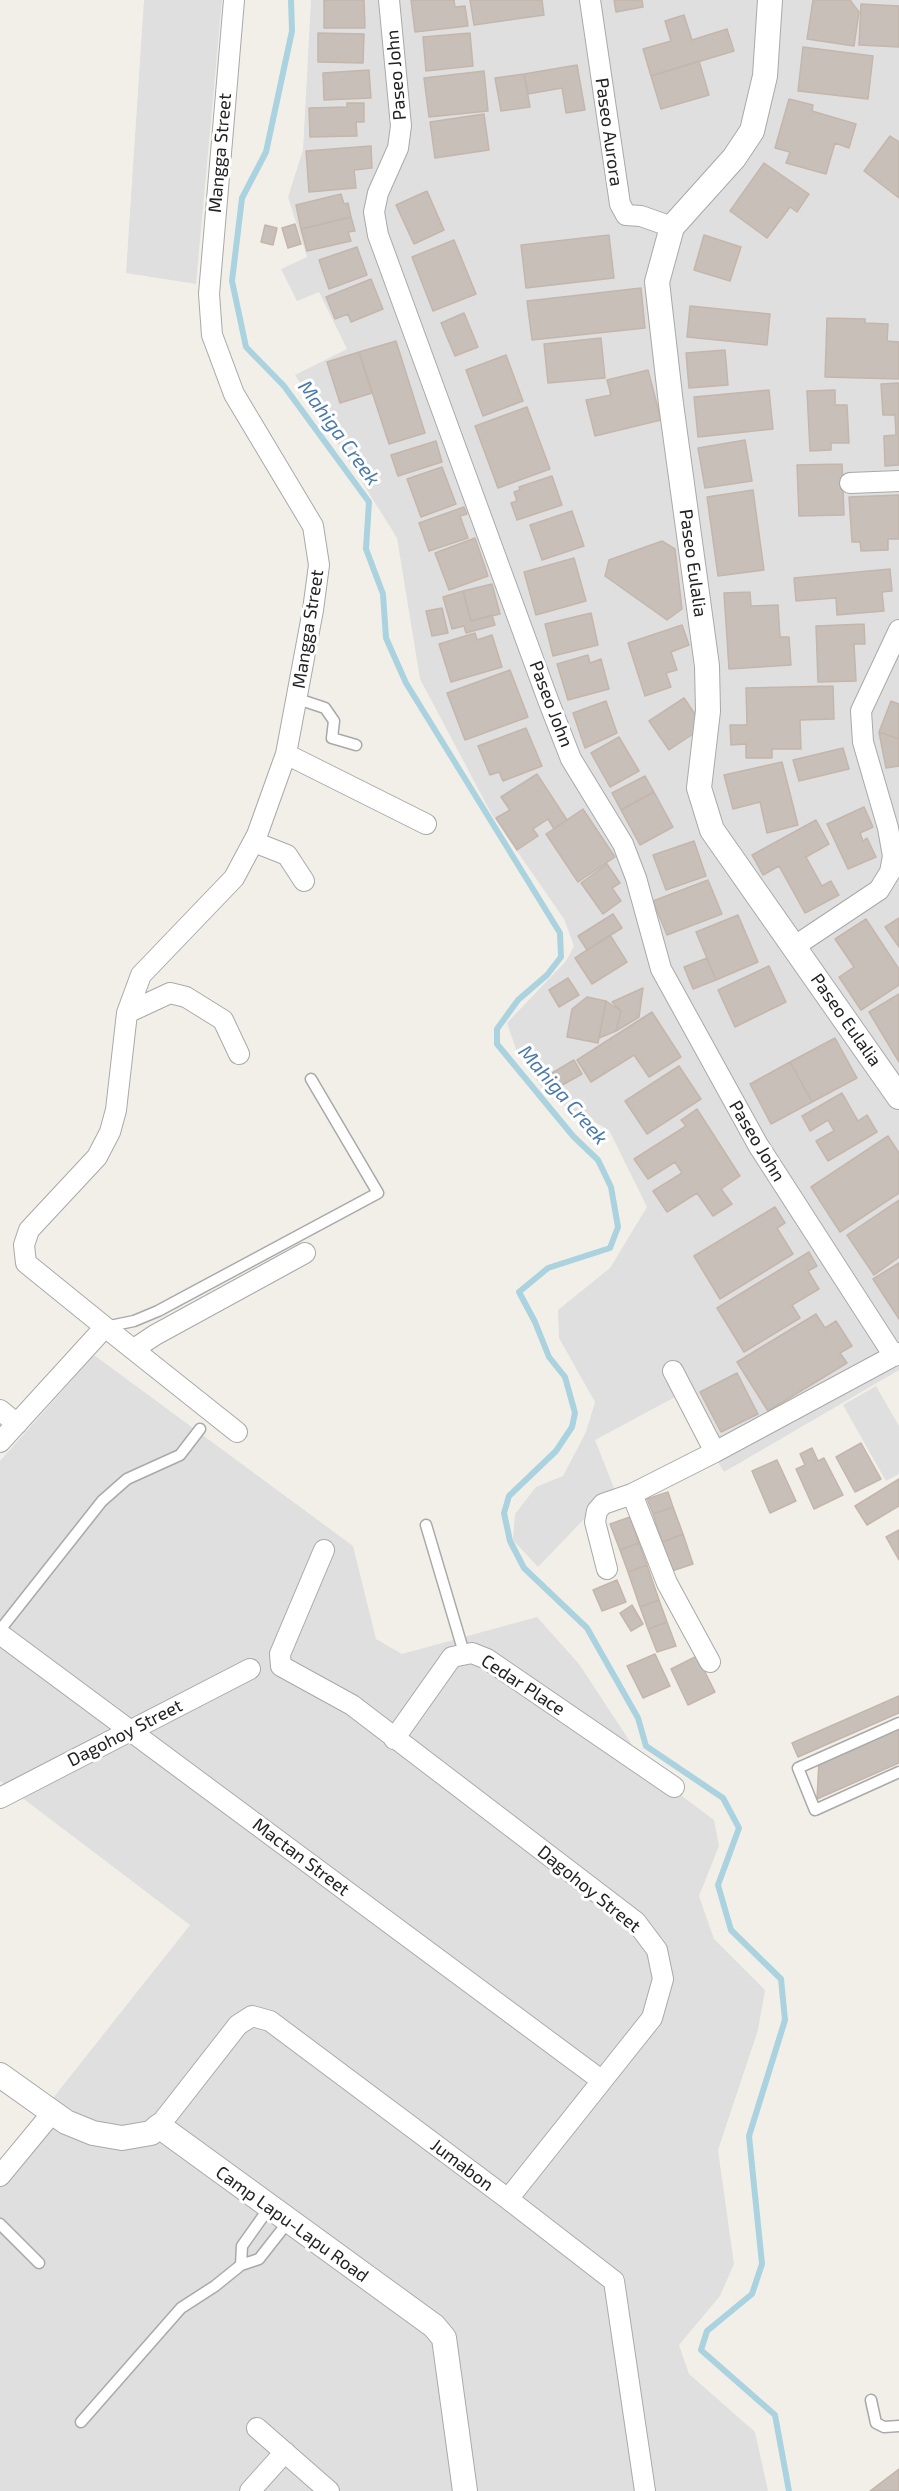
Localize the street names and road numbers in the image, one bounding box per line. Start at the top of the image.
street label: Paseo John [381,29,411,121]
street label: Paseo Aurora [591,76,627,188]
street label: Mangga Street [204,92,236,214]
street label: Paseo Eulalia [675,508,711,618]
street label: Mangga Street [288,568,328,690]
street label: Paseo John [525,658,577,750]
street label: Paseo Eulalia [806,969,886,1071]
street label: Paseo John [724,1097,790,1185]
street label: Cedar Place [477,1650,569,1720]
street label: Dagohoy Street [64,1695,186,1771]
street label: Mactan Street [248,1814,354,1900]
street label: Dagohoy Street [533,1841,645,1937]
street label: Jumabon [426,2134,498,2196]
street label: Camp Lapu-Lapu Road [211,2161,373,2287]

